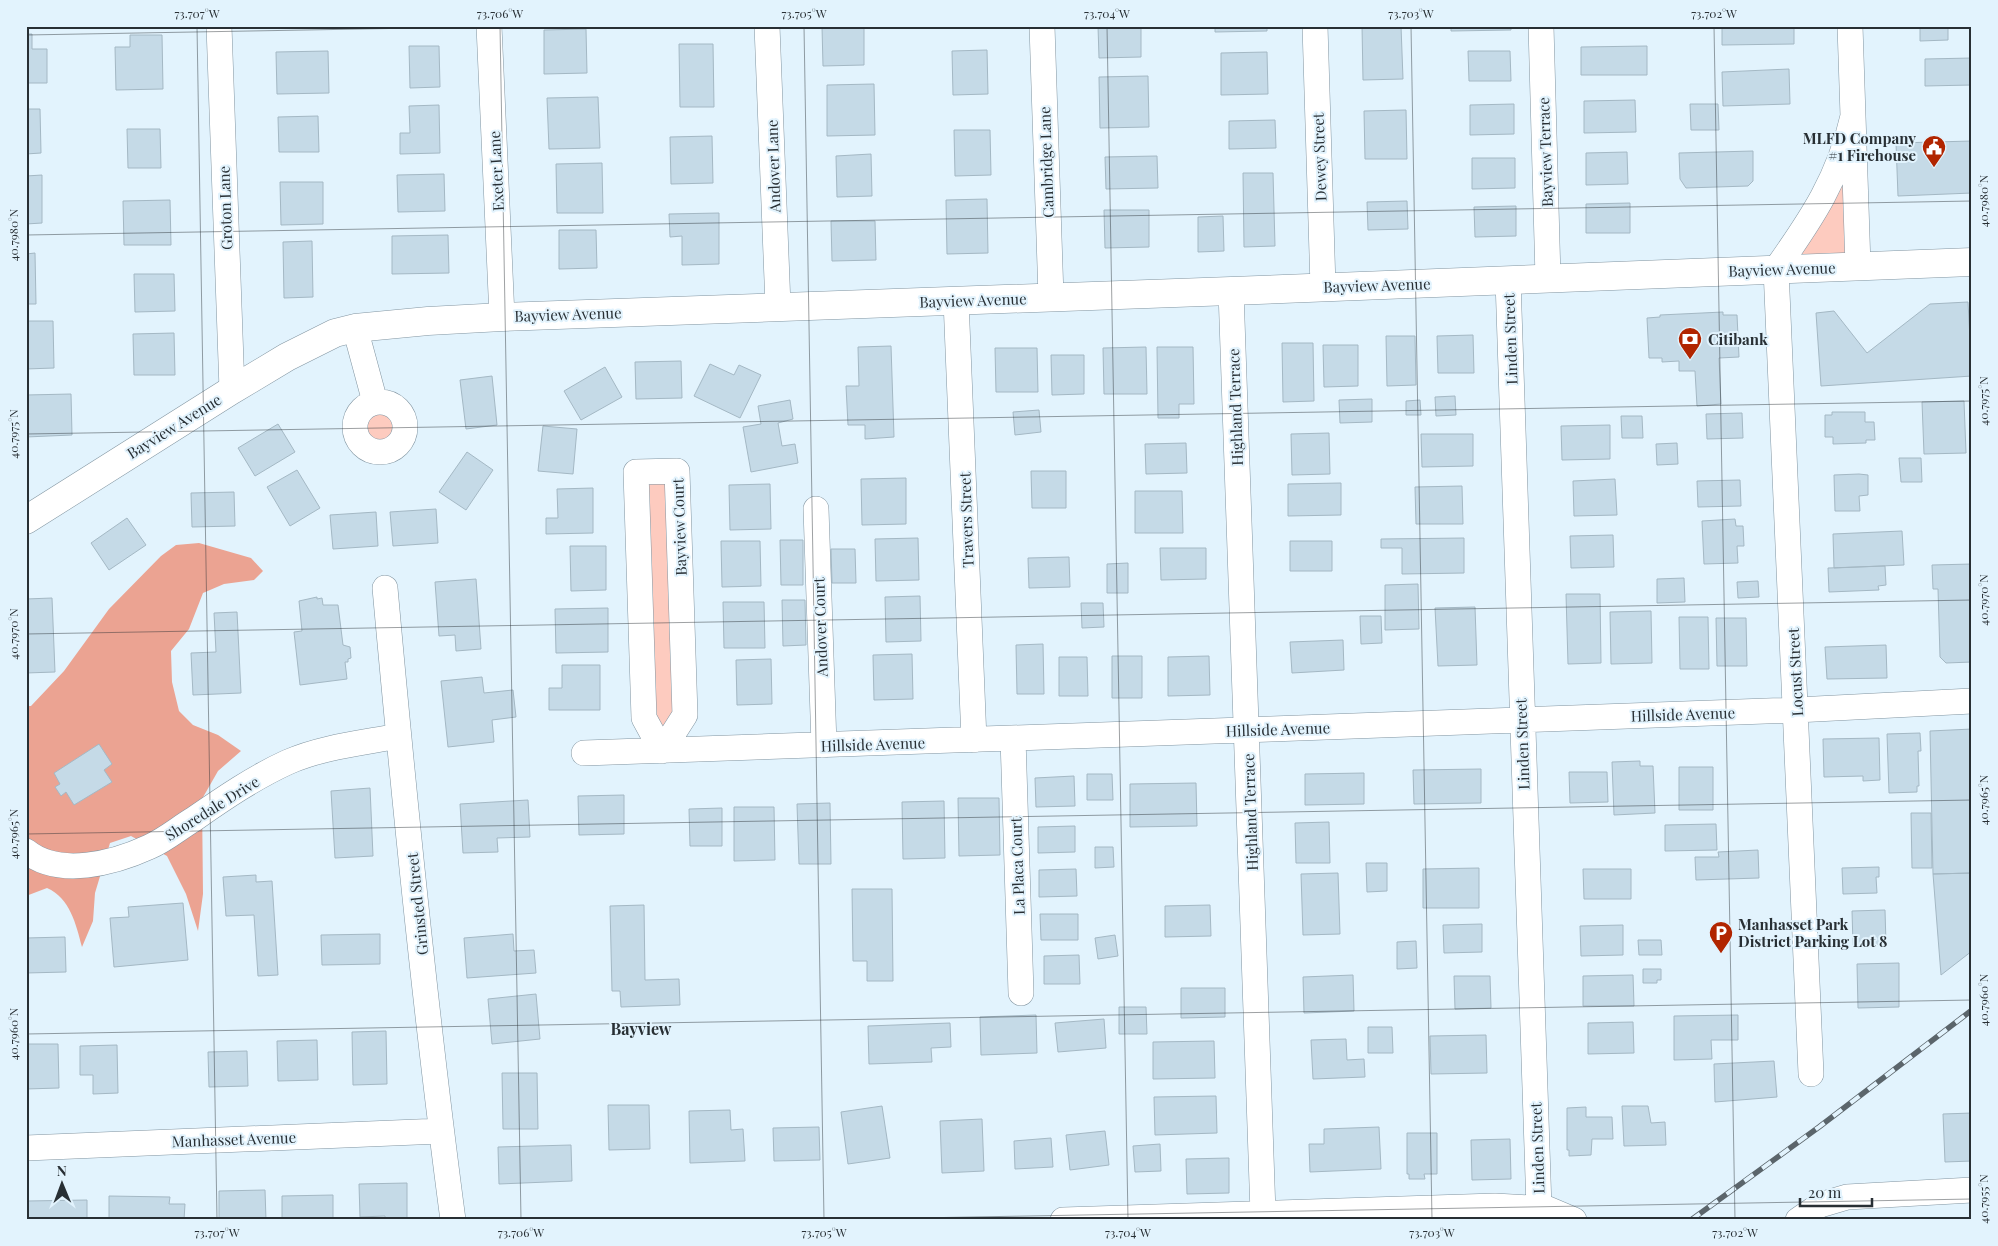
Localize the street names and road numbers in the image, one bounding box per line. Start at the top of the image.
street label: Bayview Terrace [1533,97,1557,207]
street label: Cambridge Lane [1034,106,1058,218]
street label: Dewey Street [1307,112,1331,202]
street label: Andover Lane [761,119,785,214]
street label: Exeter Lane [484,130,508,212]
street label: Groton Lane [214,166,236,250]
street label: Bayview Avenue [1728,257,1836,281]
street label: Bayview Avenue [1323,273,1431,297]
street label: Bayview Avenue [919,288,1027,312]
street label: Linden Street [1498,292,1522,385]
street label: Bayview Avenue [514,302,622,326]
street label: Highland Terrace [1223,348,1247,466]
street label: Bayview Avenue [123,389,225,463]
street label: Travers Street [954,471,978,568]
street label: Bayview Court [667,477,691,576]
street label: Andover Court [808,576,832,678]
street label: Locust Street [1783,626,1807,717]
street label: Linden Street [1510,697,1534,790]
street label: Hillside Avenue [1630,702,1736,726]
street label: Hillside Avenue [1225,717,1331,741]
street label: Hillside Avenue [820,732,926,756]
street label: Highland Terrace [1238,753,1262,871]
street label: Shoredale Drive [161,771,263,845]
street label: La Placa Court [1005,816,1029,915]
street label: Grinsted Street [402,851,432,956]
street label: Linden Street [1525,1101,1549,1194]
street label: Manhasset Avenue [171,1127,297,1151]

